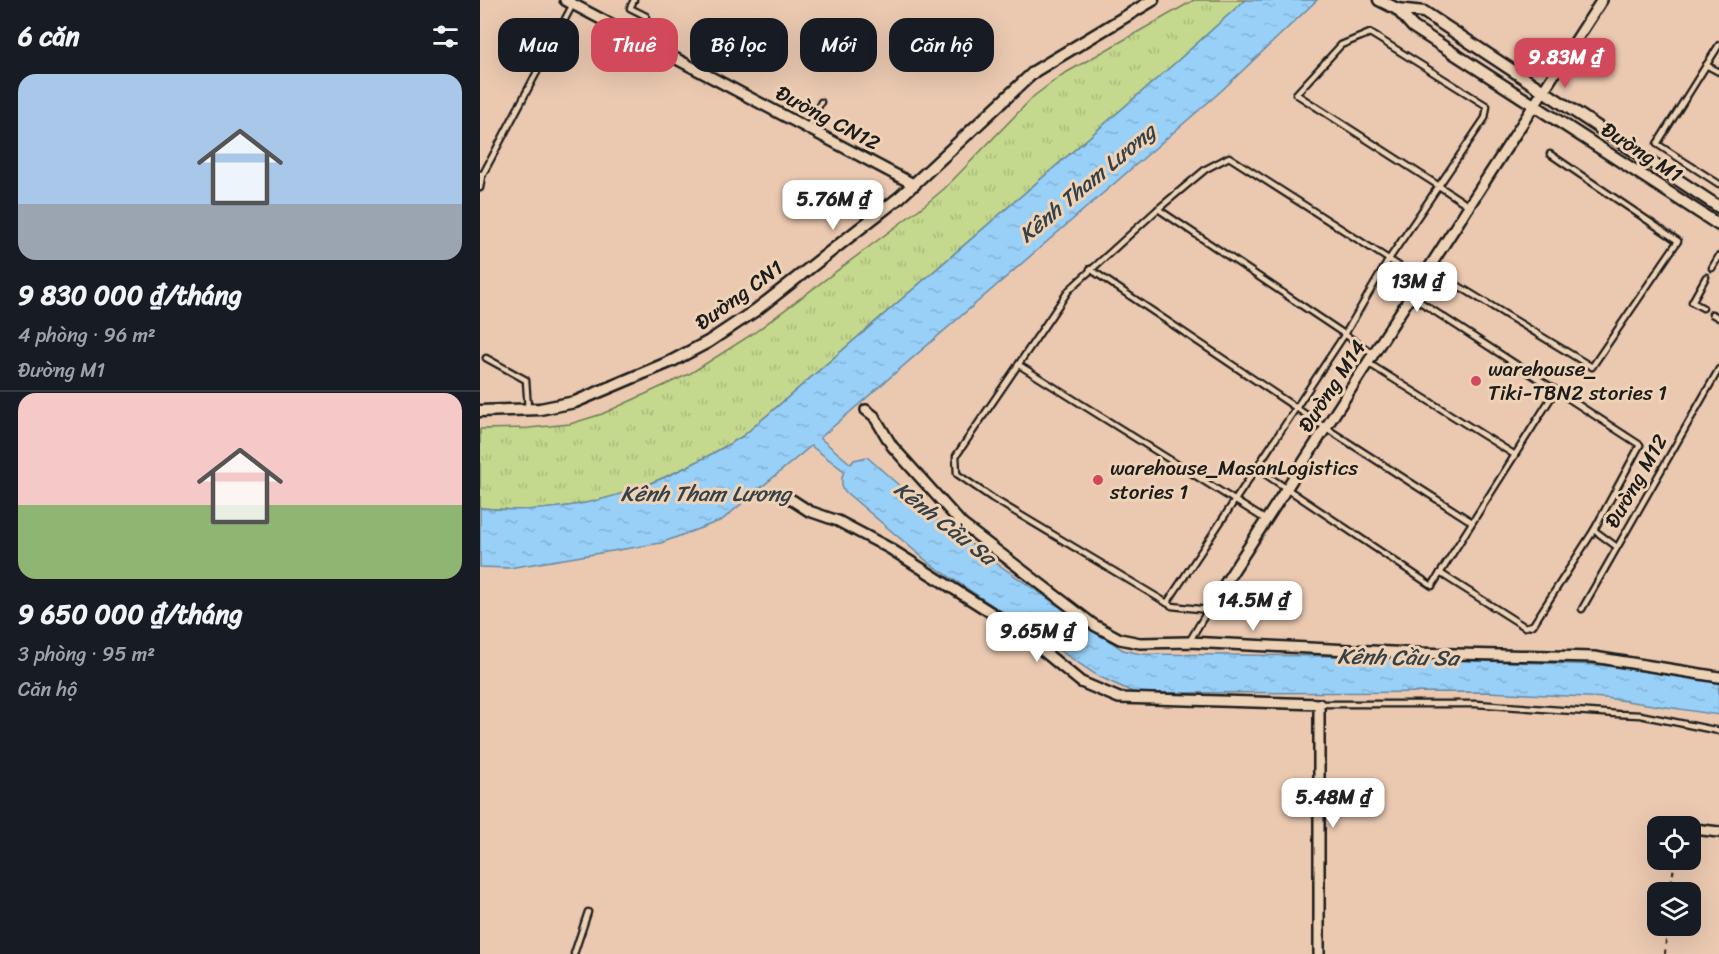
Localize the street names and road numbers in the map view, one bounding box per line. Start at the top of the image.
street label: Đường CN12 [769,74,887,162]
street label: Đường M1 [1593,111,1691,193]
street label: Đường CN1 [686,250,792,340]
street label: Đường M14 [1288,332,1376,440]
street label: Đường M12 [1594,427,1678,535]

